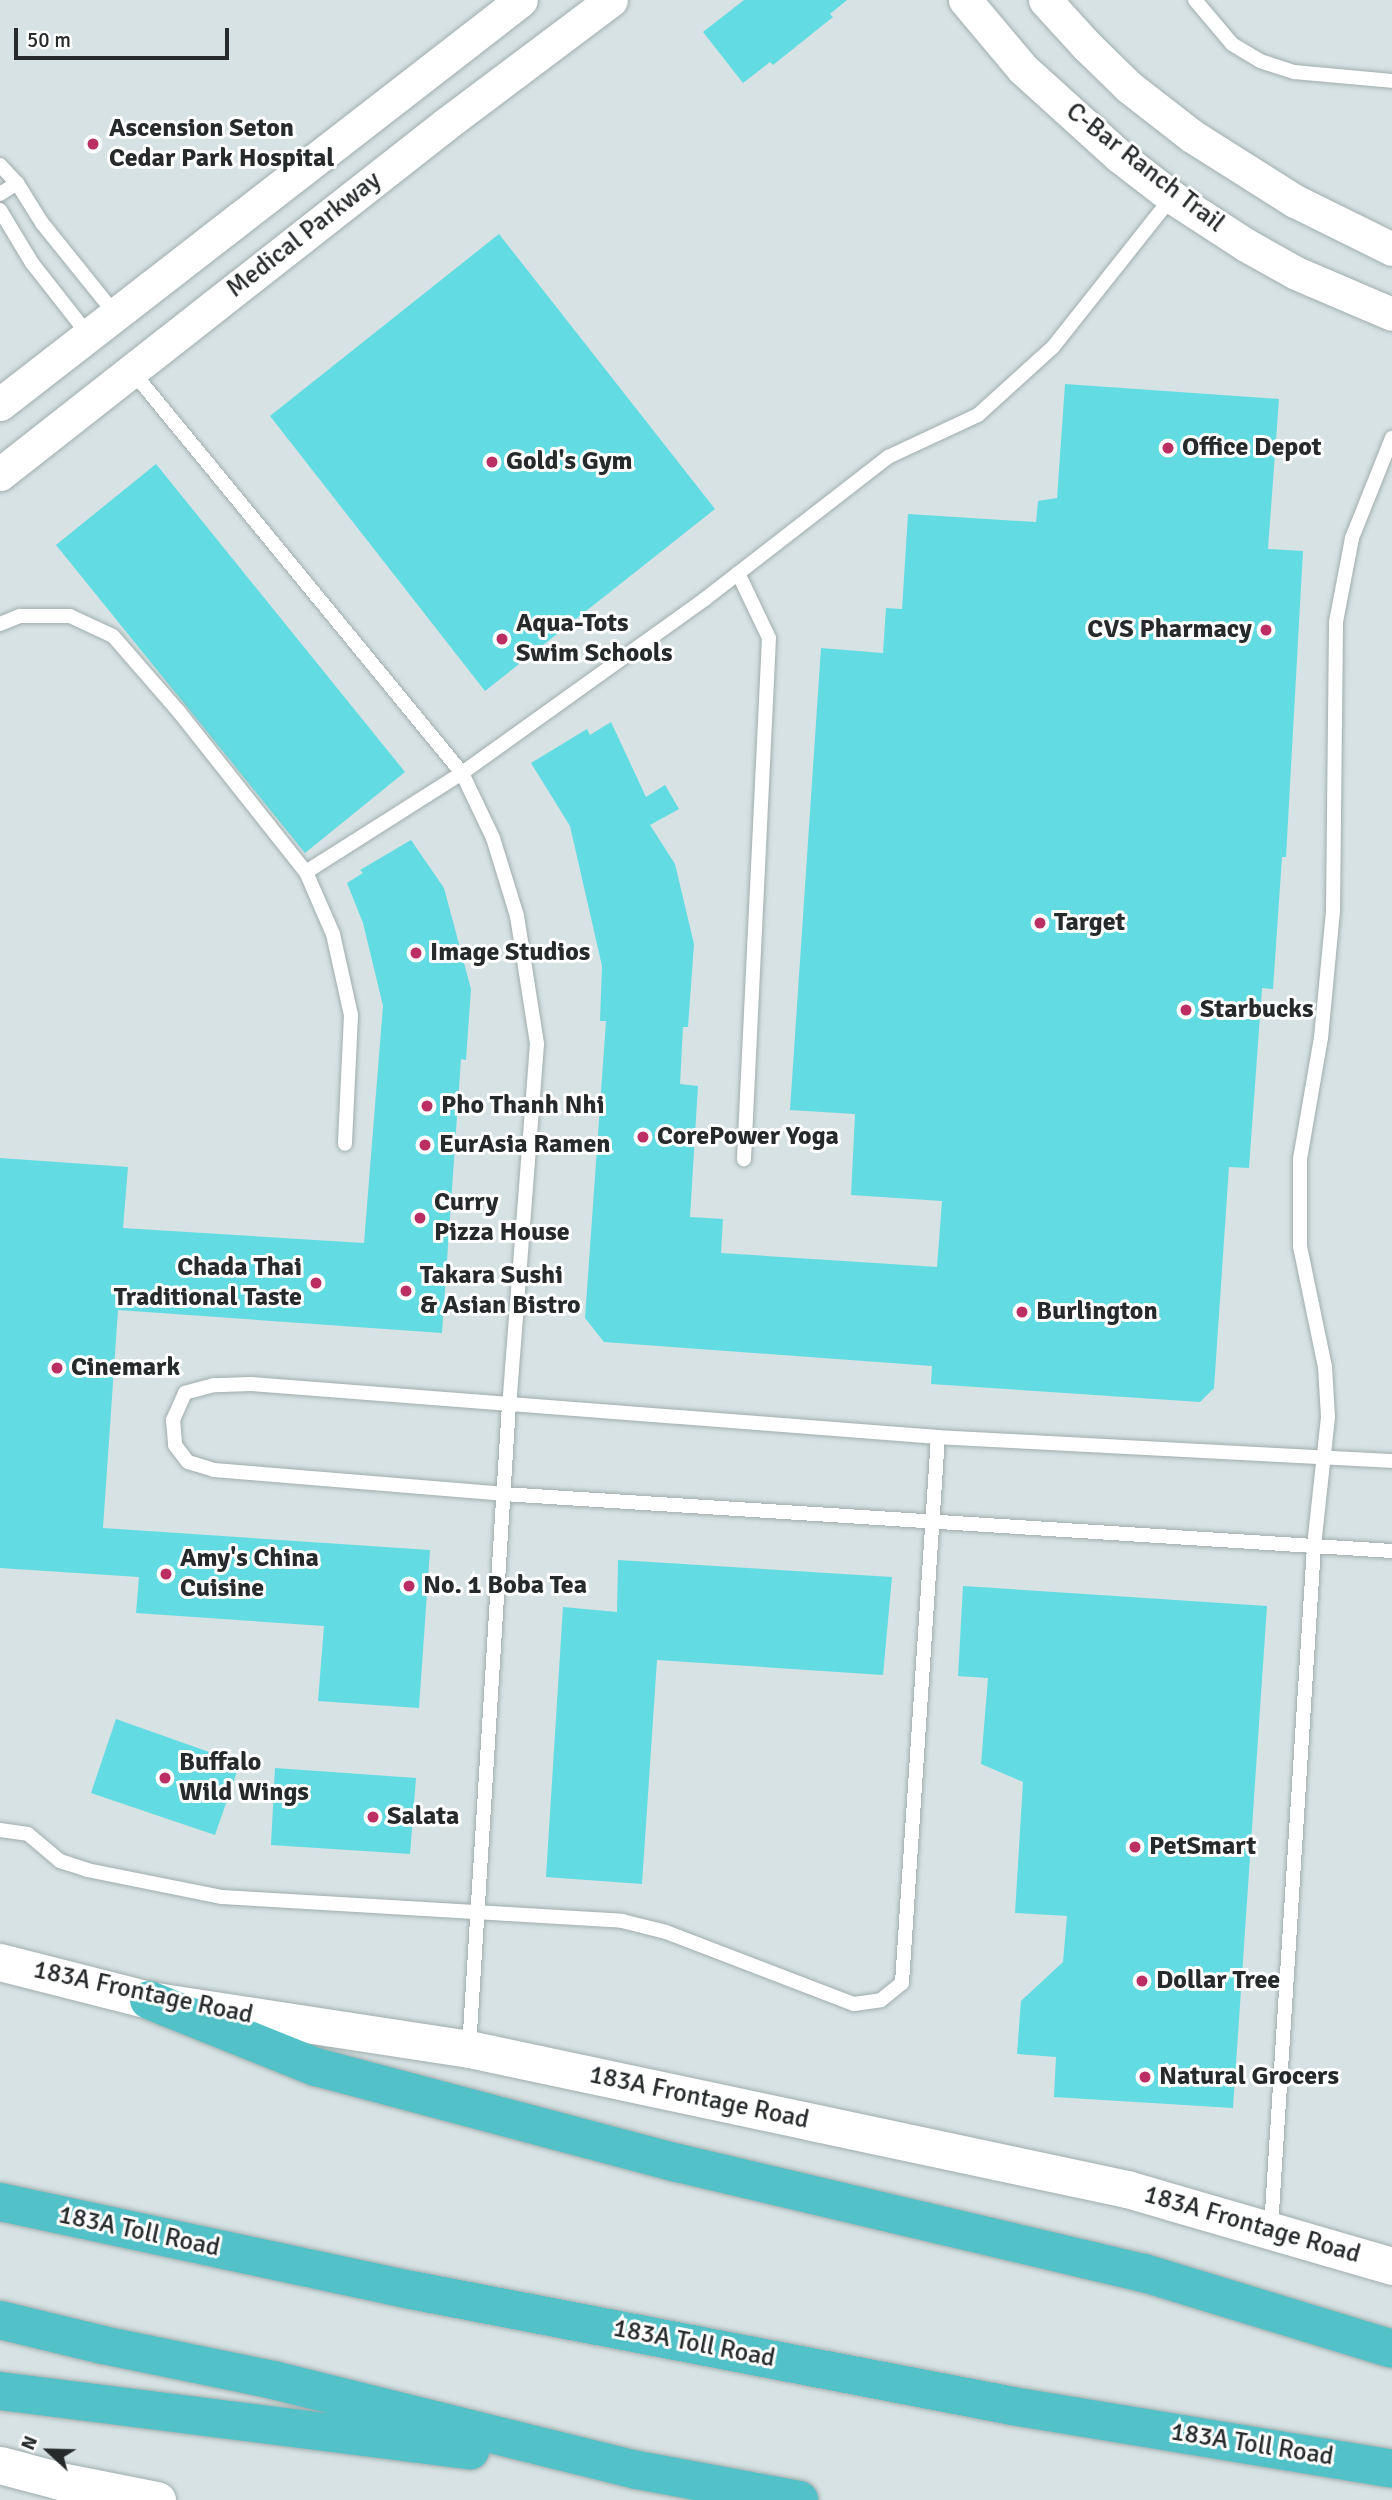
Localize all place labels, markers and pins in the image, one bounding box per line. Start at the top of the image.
place label: Ascension Seton Cedar Park Hospital [109,113,334,174]
marker: Ascension Seton Cedar Park Hospital [83,134,103,154]
place label: Office Depot [1182,432,1322,464]
marker: Office Depot [1160,440,1176,456]
place label: Gold's Gym [506,446,633,478]
marker: Gold's Gym [484,454,500,470]
place label: Aqua-Tots Swim Schools [516,608,672,670]
place label: CVS Pharmacy [1087,614,1252,646]
marker: CVS Pharmacy [1258,622,1274,638]
marker: Aqua-Tots Swim Schools [494,631,510,647]
place label: Target [1054,907,1125,939]
marker: Target [1032,915,1048,931]
place label: Image Studios [430,937,590,969]
marker: Image Studios [408,945,424,961]
place label: Starbucks [1200,994,1313,1026]
marker: Starbucks [1178,1002,1194,1018]
place label: Pho Thanh Nhi [441,1090,604,1122]
marker: Pho Thanh Nhi [419,1098,435,1114]
place label: CorePower Yoga [657,1121,839,1153]
place label: EurAsia Ramen [439,1129,611,1161]
marker: CorePower Yoga [635,1129,651,1145]
marker: EurAsia Ramen [417,1137,433,1153]
place label: Curry Pizza House [434,1187,570,1248]
marker: Curry Pizza House [412,1210,428,1226]
place label: Chada Thai Traditional Taste [114,1252,302,1314]
place label: Takara Sushi & Asian Bistro [420,1260,581,1322]
marker: Chada Thai Traditional Taste [308,1275,324,1291]
marker: Takara Sushi & Asian Bistro [398,1283,414,1299]
place label: Burlington [1036,1296,1158,1328]
marker: Burlington [1014,1304,1030,1320]
place label: Cinemark [71,1352,180,1384]
marker: Cinemark [49,1360,65,1376]
place label: Amy's China Cuisine [180,1543,319,1604]
marker: Amy's China Cuisine [158,1566,174,1582]
place label: No. 1 Boba Tea [423,1570,587,1602]
marker: No. 1 Boba Tea [401,1578,417,1594]
place label: Buffalo Wild Wings [179,1747,309,1809]
marker: Buffalo Wild Wings [157,1770,173,1786]
place label: Salata [387,1801,459,1833]
marker: Salata [365,1809,381,1825]
place label: PetSmart [1149,1831,1256,1863]
marker: PetSmart [1127,1839,1143,1855]
place label: Dollar Tree [1156,1965,1280,1997]
marker: Dollar Tree [1134,1973,1150,1989]
place label: Natural Grocers [1159,2061,1339,2093]
marker: Natural Grocers [1137,2069,1153,2085]

